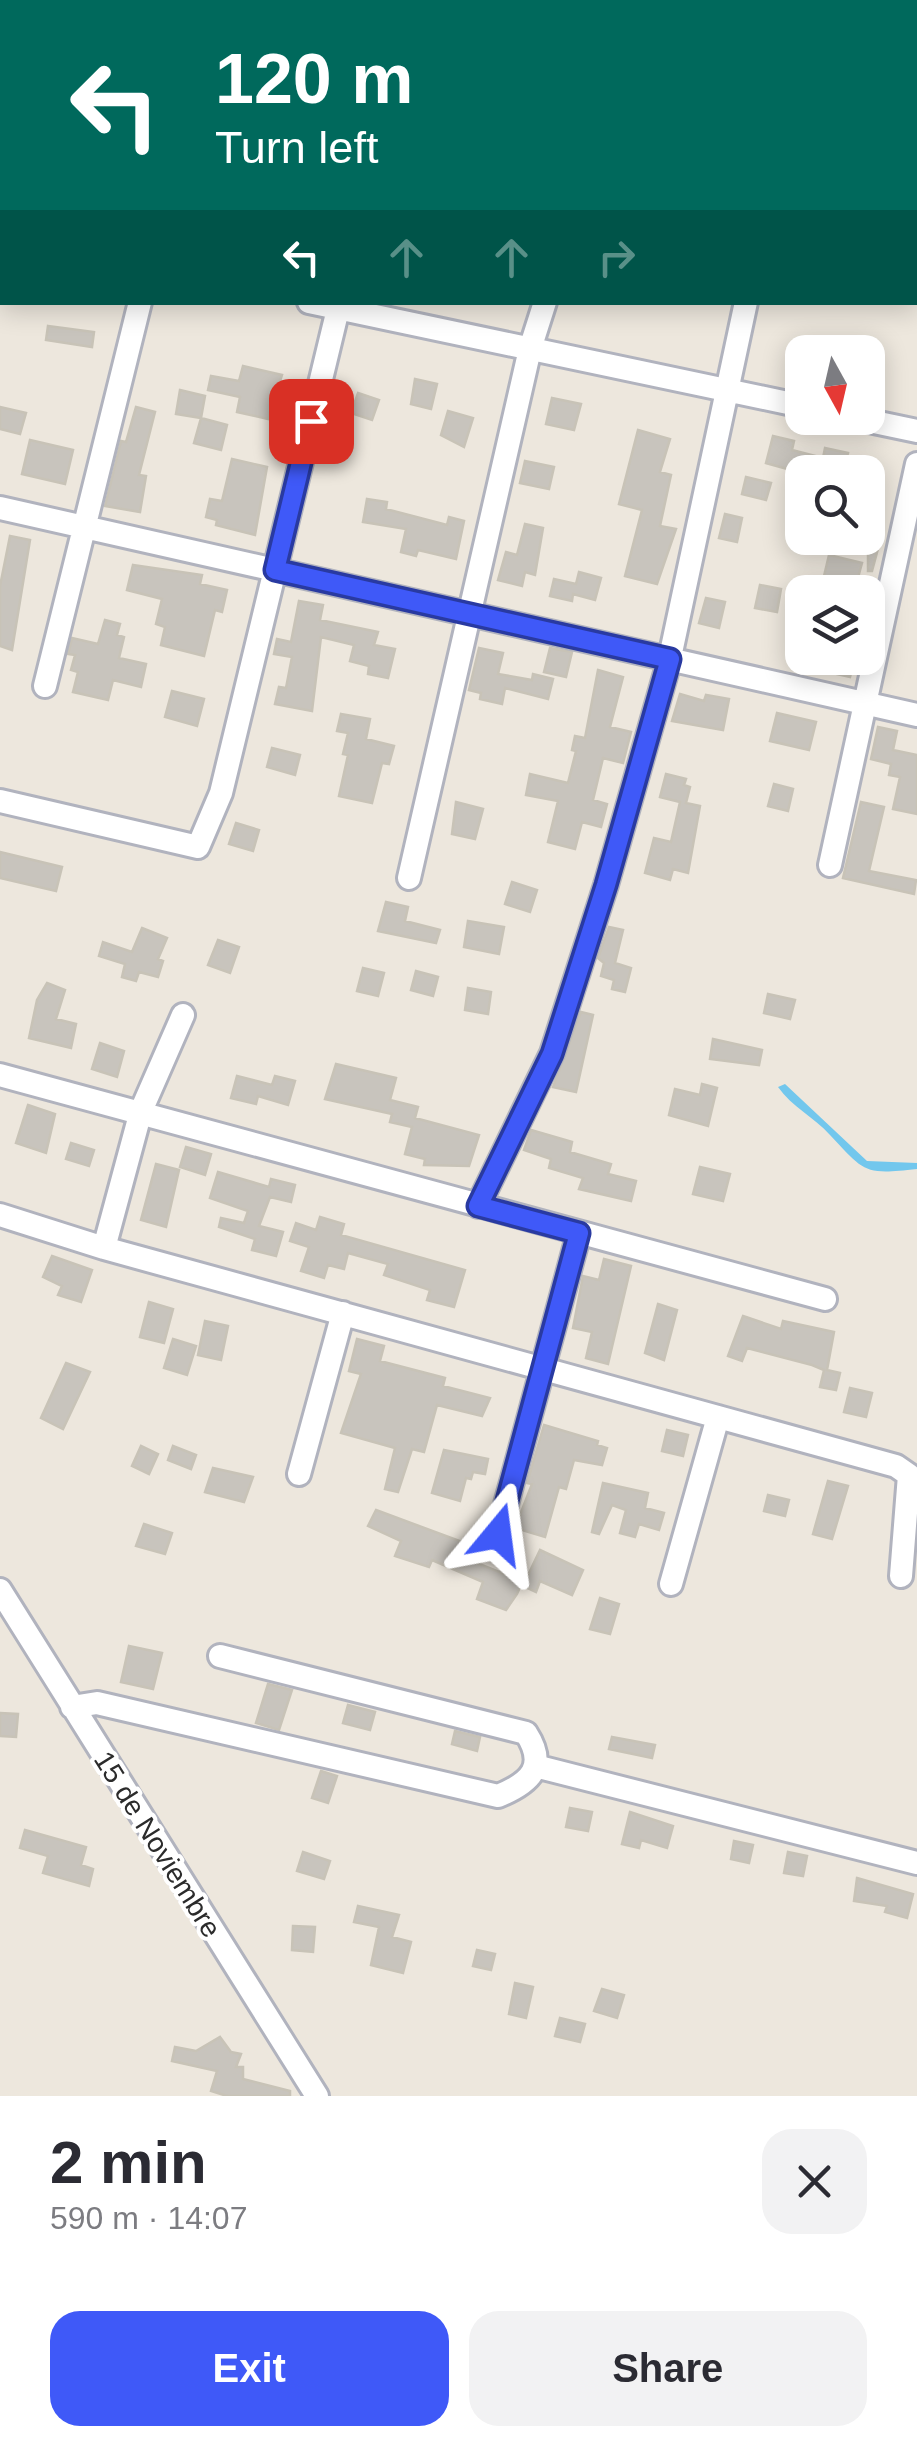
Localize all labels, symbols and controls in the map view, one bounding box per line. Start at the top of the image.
icon: left [50,40,180,170]
text: 120 m [215,40,413,118]
text: Turn left [215,122,378,173]
icon: left [274,230,329,285]
icon: ahead [379,230,434,285]
icon: ahead [484,230,539,285]
icon: right [589,230,644,285]
north arrow [785,335,885,435]
map controls [785,335,885,675]
pin [269,379,354,464]
icon: arrive [284,394,339,449]
button: search [785,455,885,555]
button: layers [785,575,885,675]
position arrow [446,1482,550,1586]
street label: 15 de Noviembre [88,1746,227,1943]
text: 2 min [50,2129,207,2196]
button: close [762,2129,867,2234]
text: 590 m · 14:07 [50,2200,247,2236]
button: Exit [50,2311,449,2426]
button: Share [469,2311,867,2426]

